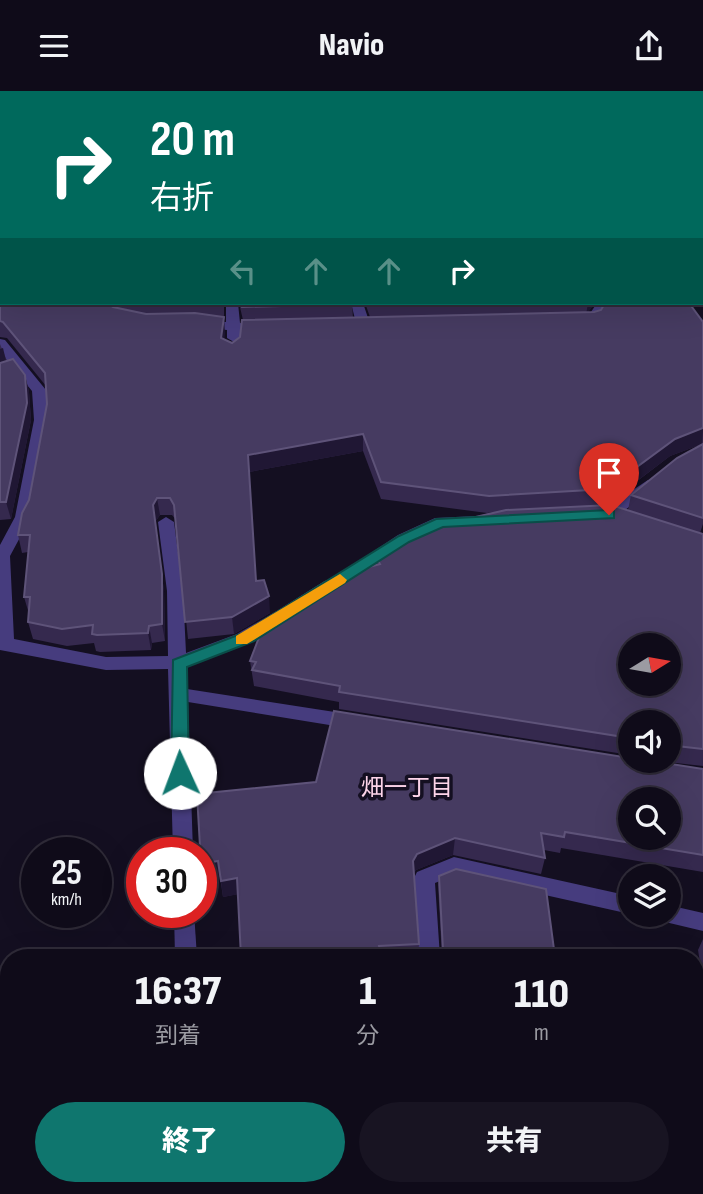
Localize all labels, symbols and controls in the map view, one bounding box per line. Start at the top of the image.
text: Navio [319,26,384,65]
icon: menu [35,27,73,65]
icon: share [630,27,668,65]
text: 20 m [150,111,235,170]
icon: right [35,119,126,210]
text: 右折 [150,179,214,218]
icon: left [224,252,262,290]
icon: ahead [297,252,335,290]
icon: ahead [370,252,408,290]
icon: right [443,252,481,290]
pin [579,443,639,515]
icon: arrive [590,454,628,492]
north arrow [618,633,681,697]
map controls [618,633,681,927]
button: sound [618,710,681,773]
position arrow [143,736,217,810]
district label: 畑一丁目 [361,774,453,802]
button: search [618,787,681,850]
speed limit sign: 30 [126,837,217,928]
text: 25 [51,852,82,895]
button: layers [618,864,681,927]
text: km/h [51,889,82,910]
text: 16:37 [135,966,221,1017]
text: 1 [359,966,376,1017]
text: 110 [514,969,569,1020]
text: m [534,1019,549,1047]
text: 到着 [155,1022,201,1050]
text: 分 [356,1022,379,1050]
button: 終了 [35,1102,345,1182]
button: 共有 [359,1102,669,1182]

